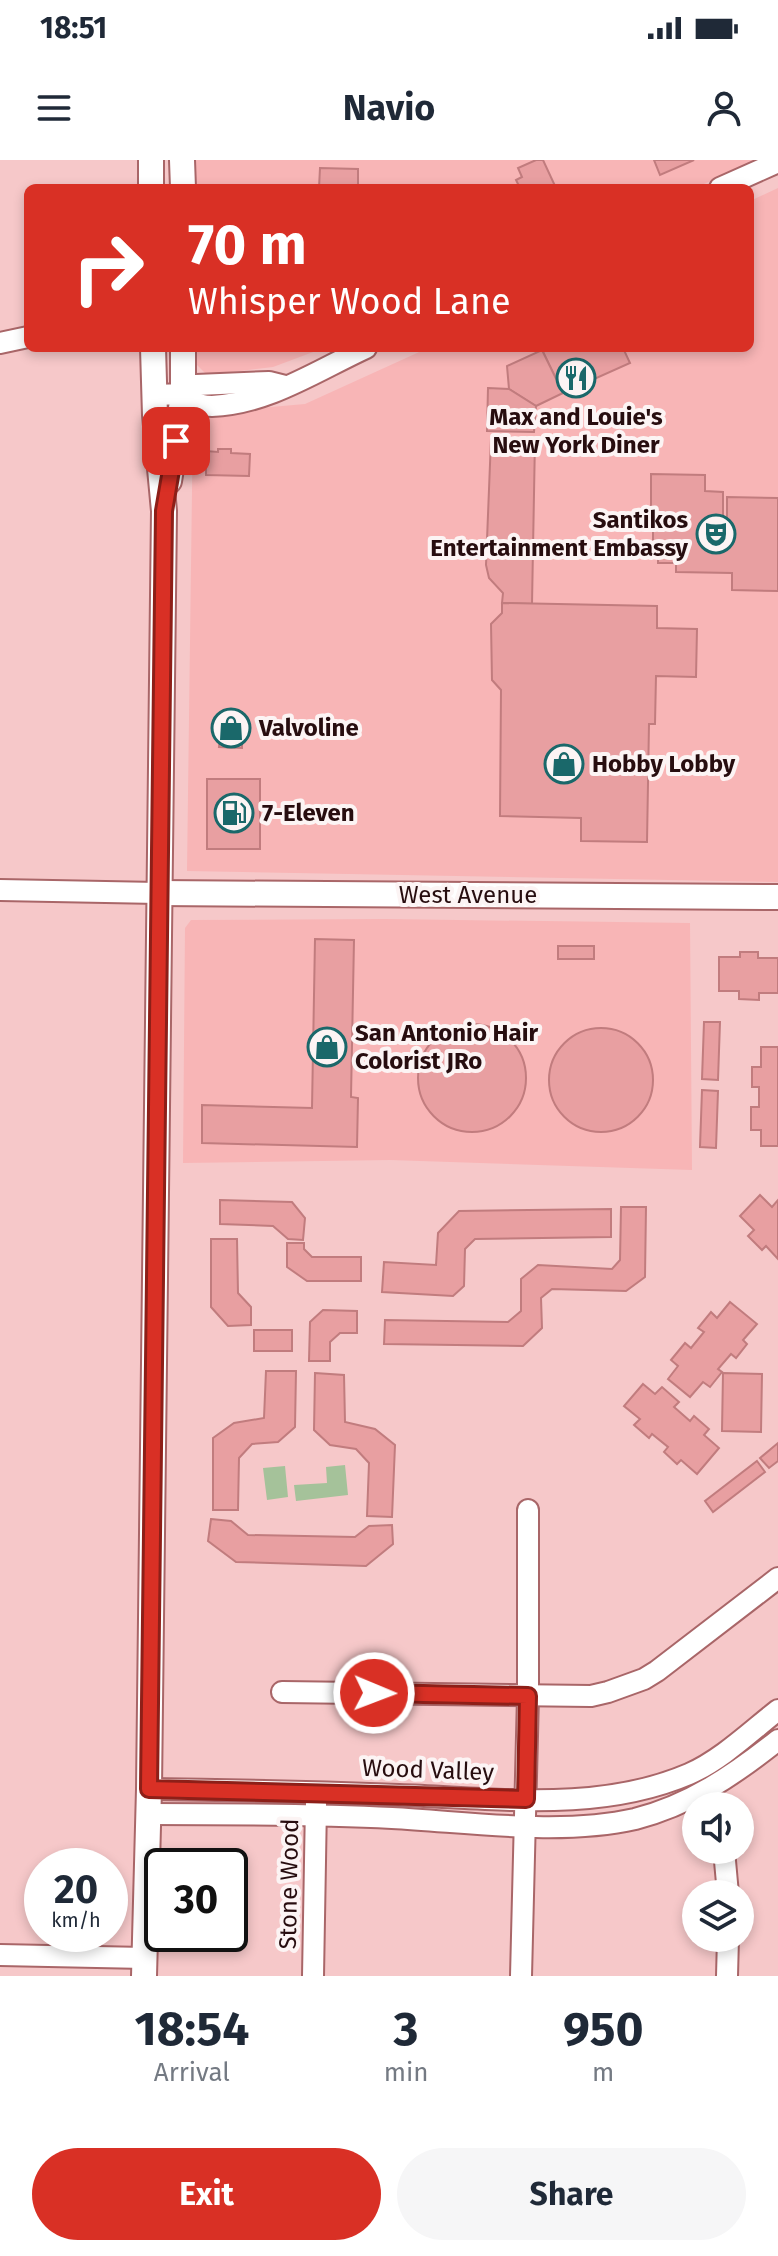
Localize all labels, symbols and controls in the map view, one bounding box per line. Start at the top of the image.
text: 18:51 [40,10,107,46]
icon: menu [32,86,76,130]
text: Navio [343,86,435,130]
icon: person [702,86,746,130]
text: 70 m [188,212,307,279]
icon: right [56,216,160,320]
text: Whisper Wood Lane [188,280,511,324]
restaurant icon: Max and Louie's New York Diner [555,357,597,399]
place label: Max and Louie's New York Diner [489,403,663,459]
pin [142,407,210,475]
icon: arrive [154,419,198,463]
place label: Santikos Entertainment Embassy [430,506,689,562]
theatre icon: Santikos Entertainment Embassy [695,513,737,555]
shop icon: Valvoline [210,707,252,749]
place label: Valvoline [258,714,359,742]
shop icon: Hobby Lobby [543,743,585,785]
place label: Hobby Lobby [592,750,736,778]
fuel station icon: 7-Eleven [213,792,255,834]
place label: 7-Eleven [262,799,355,827]
street label: West Avenue [399,881,537,909]
place label: San Antonio Hair Colorist JRo [355,1019,538,1075]
shop icon: San Antonio Hair Colorist JRo [306,1026,348,1068]
position arrow [332,1651,416,1735]
street label: Wood Valley [361,1754,495,1786]
map controls [682,1792,754,1952]
button: sound [682,1792,754,1864]
street label: Stone Wood [274,1818,304,1950]
speed limit sign: 30 [144,1848,248,1952]
text: 20 [54,1866,98,1914]
button: layers [682,1880,754,1952]
text: km/h [51,1908,101,1932]
text: 18:54 [134,2000,249,2058]
text: 3 [394,2000,419,2058]
text: 950 [563,2000,644,2058]
text: Arrival [154,2057,230,2088]
text: min [384,2057,429,2088]
text: m [592,2057,614,2088]
button: Exit [32,2148,381,2240]
button: Share [397,2148,746,2240]

